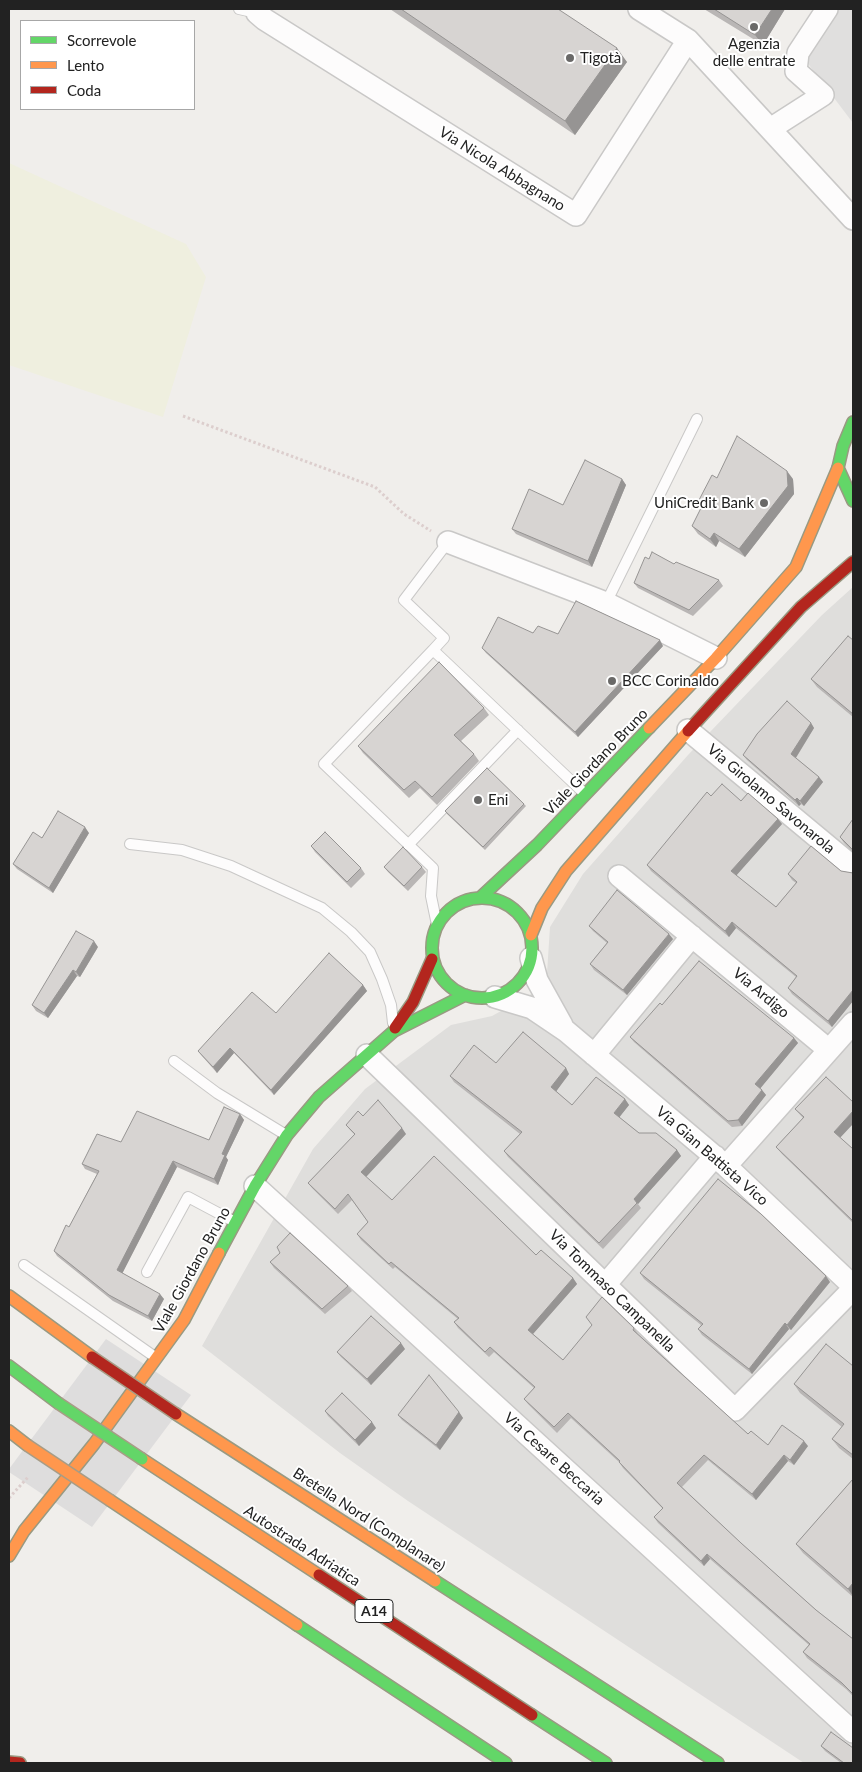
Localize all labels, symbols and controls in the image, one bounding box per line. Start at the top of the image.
legend [20,20,195,110]
marker: Agenzia delle entrate [748,21,760,33]
text: Scorrevole [67,31,137,49]
place label: Agenzia delle entrate [713,35,795,70]
place label: Tigotà [580,49,621,67]
marker: Tigotà [564,52,576,64]
text: Lento [67,56,104,74]
text: Coda [67,81,101,99]
street label: Via Nicola Abbagnano [436,123,568,215]
place label: UniCredit Bank [654,494,754,512]
marker: UniCredit Bank [758,497,770,509]
place label: BCC Corinaldo [622,672,719,690]
marker: BCC Corinaldo [606,675,618,687]
street label: Viale Giordano Bruno [540,705,652,819]
street label: Via Girolamo Savonarola [704,740,838,858]
place label: Eni [488,791,508,809]
marker: Eni [472,794,484,806]
street label: Via Ardigo [729,964,793,1022]
street label: Via Gian Battista Vico [652,1102,772,1210]
street label: Viale Giordano Bruno [150,1204,234,1336]
street label: Via Tommaso Campanella [545,1226,679,1356]
street label: Via Cesare Beccaria [500,1409,608,1509]
street label: Bretella Nord (Complanare) [290,1464,448,1576]
street label: Autostrada Adriatica [240,1502,364,1590]
road number: A14 [355,1600,393,1622]

